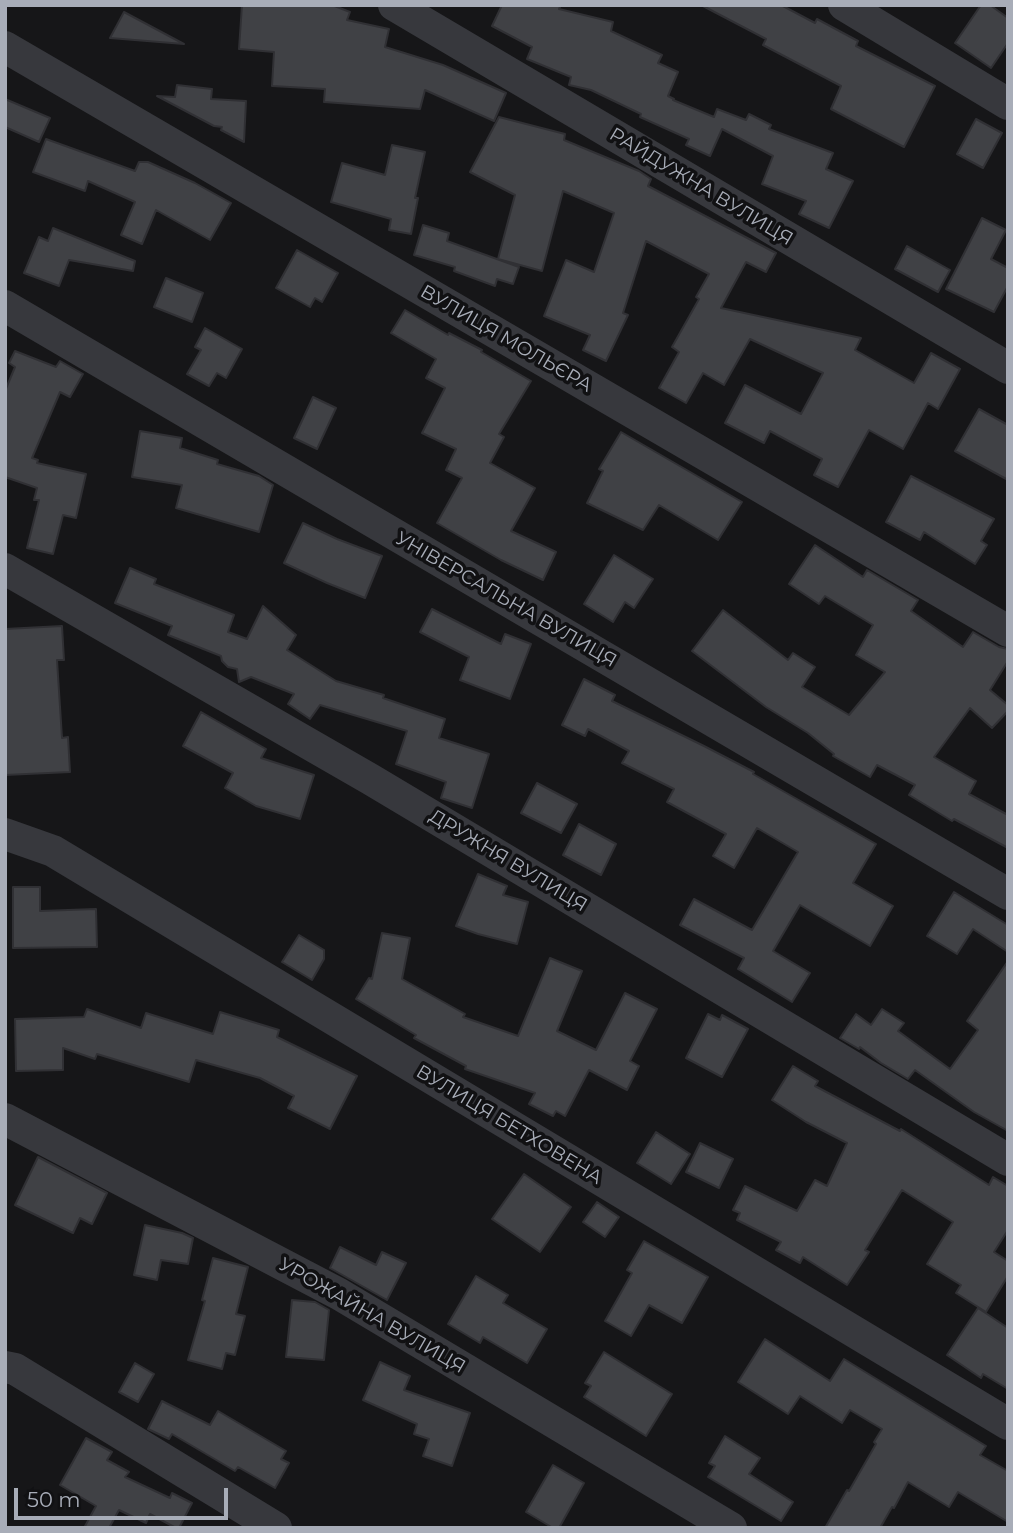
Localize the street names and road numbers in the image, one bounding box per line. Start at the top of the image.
street label: РАЙДУЖНА ВУЛИЦЯ [605,123,797,251]
street label: ВУЛИЦЯ МОЛЬЄРА [416,281,596,397]
street label: УНІВЕРСАЛЬНА ВУЛИЦЯ [391,527,621,673]
street label: ДРУЖНЯ ВУЛИЦЯ [425,805,591,917]
street label: ВУЛИЦЯ БЕТХОВЕНА [412,1060,606,1190]
street label: УРОЖАЙНА ВУЛИЦЯ [275,1253,469,1379]

